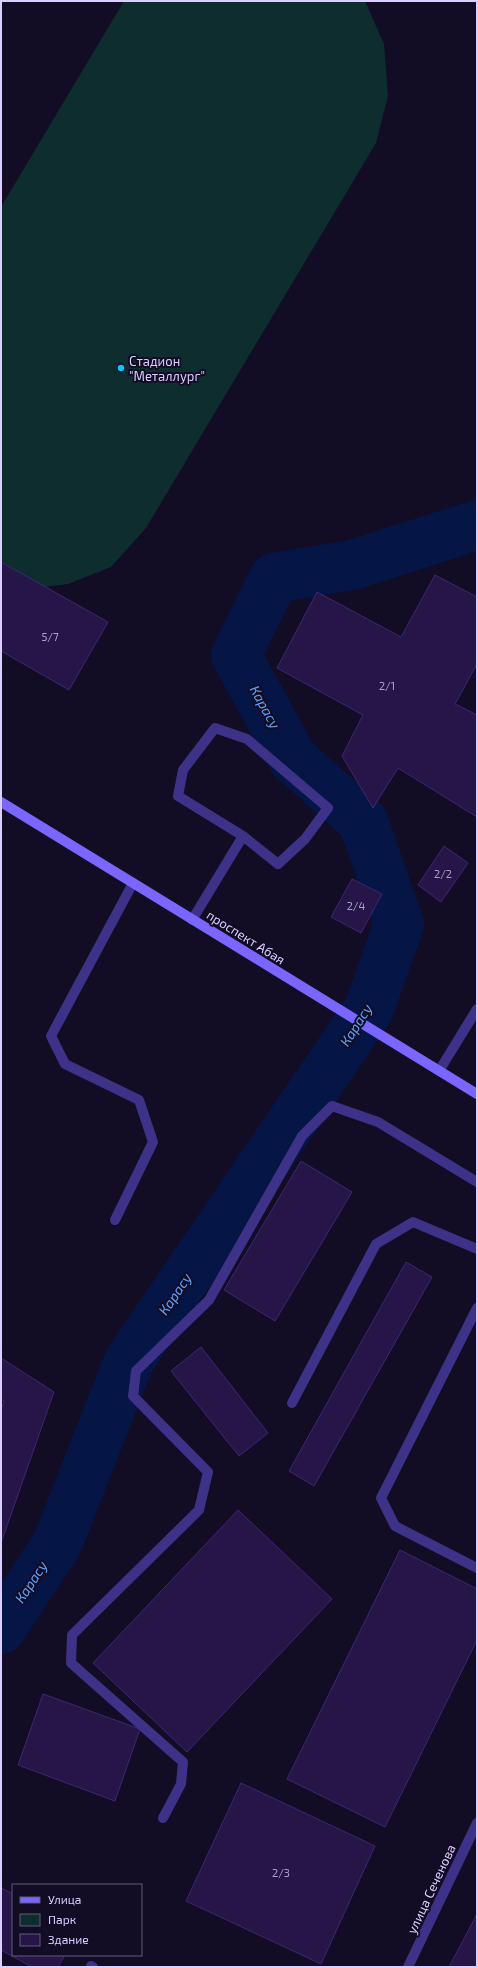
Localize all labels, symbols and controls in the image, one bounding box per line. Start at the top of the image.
place label: Стадион "Металлург" [129,353,205,384]
marker: Стадион "Металлург" [116,363,126,373]
house number: 5/7 [41,630,59,643]
house number: 2/1 [379,679,395,692]
water label: Карасу [247,682,284,732]
house number: 2/2 [434,867,452,880]
house number: 2/4 [347,899,366,912]
street label: проспект Абая [204,907,288,967]
water label: Карасу [336,1000,375,1049]
water label: Карасу [154,1269,195,1318]
water label: Карасу [11,1557,51,1606]
street label: улица Сеченова [403,1842,459,1936]
house number: 2/3 [272,1866,290,1879]
legend [12,1884,142,1956]
text: Улица [48,1892,81,1906]
text: Парк [48,1912,77,1926]
text: Здание [48,1932,89,1946]

